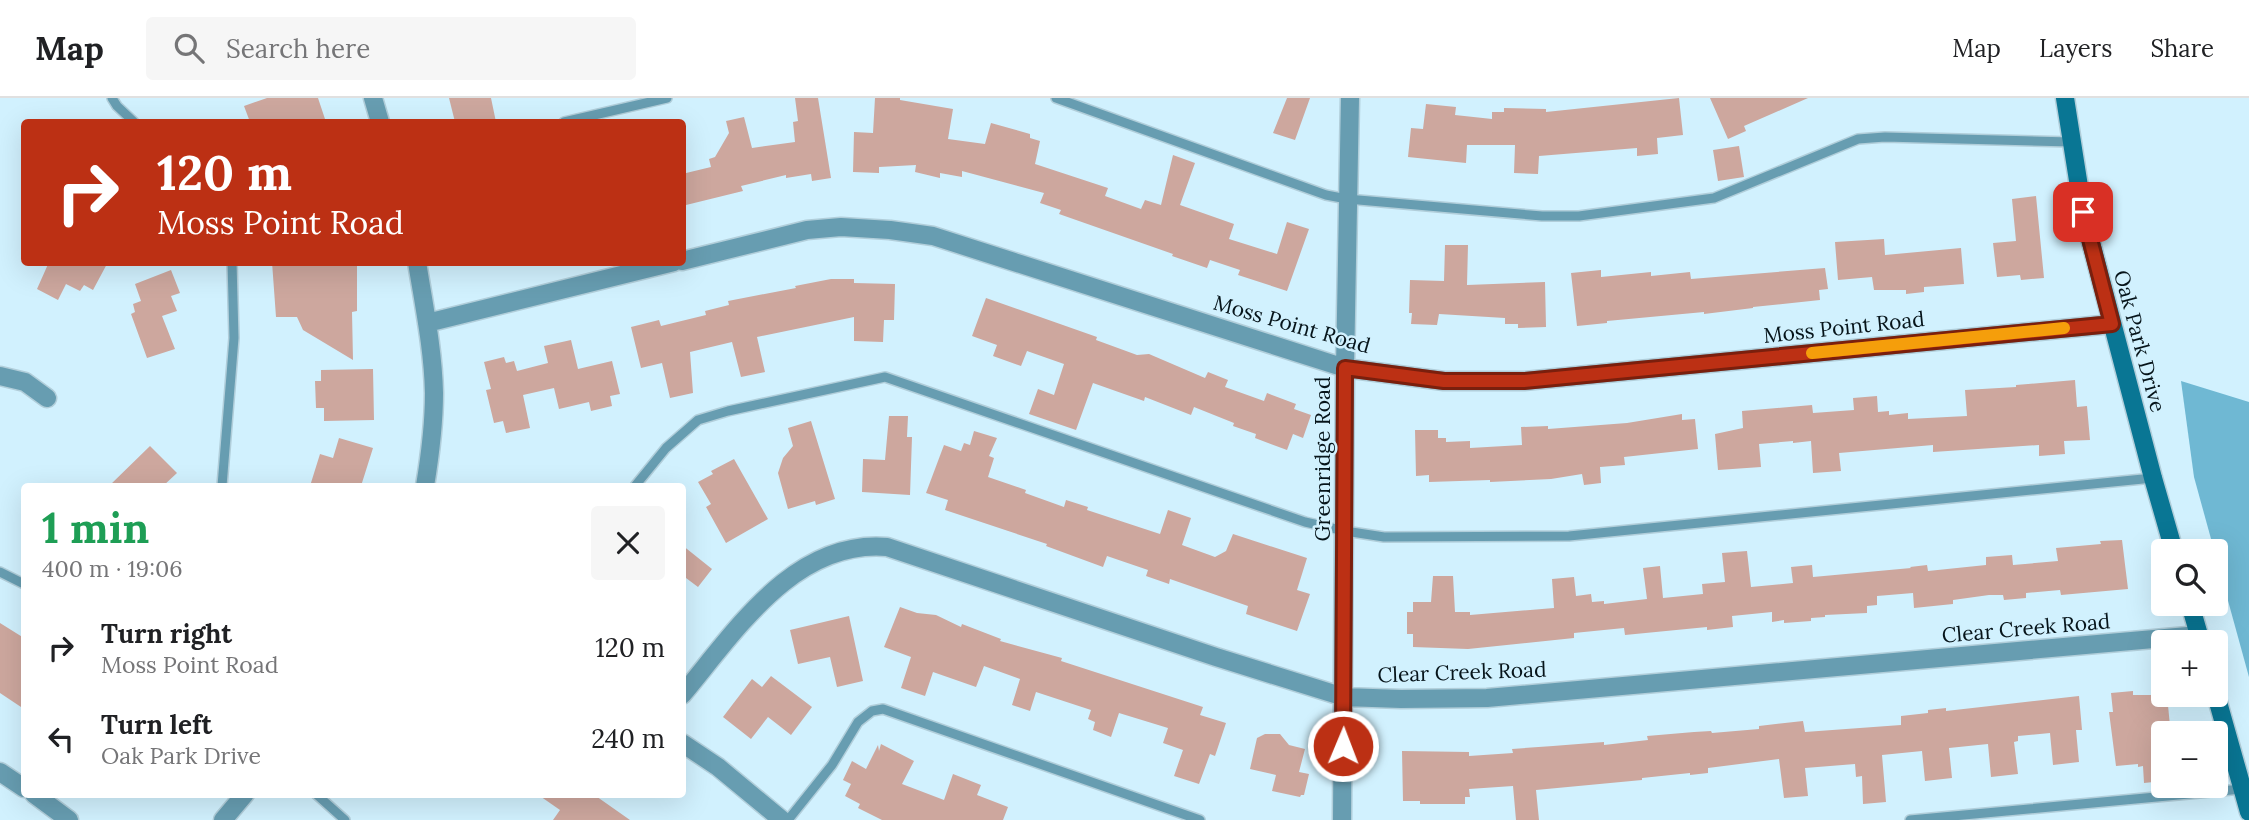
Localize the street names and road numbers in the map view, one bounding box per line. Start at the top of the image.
street label: Oak Park Drive [2108,267,2172,415]
street label: Moss Point Road [1210,289,1374,359]
street label: Moss Point Road [1762,305,1926,349]
street label: Greenridge Road [1309,376,1336,542]
street label: Clear Creek Road [1941,607,2111,649]
street label: Clear Creek Road [1377,656,1547,688]

